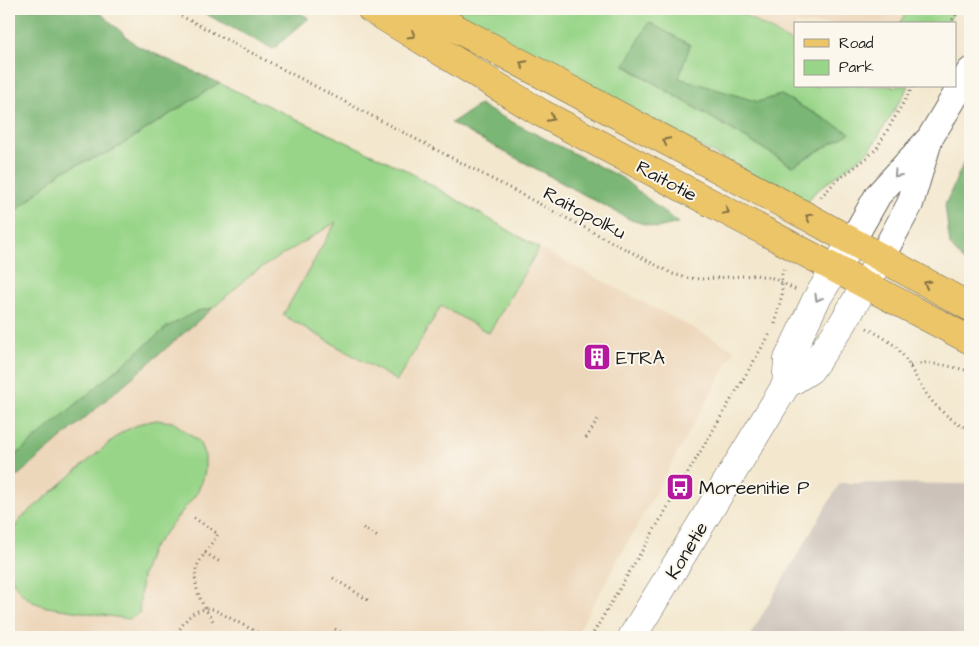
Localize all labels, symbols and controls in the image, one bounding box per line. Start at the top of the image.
legend [794,22,956,88]
one-way arrow [406,28,415,38]
text: Road [839,33,874,54]
text: Park [839,57,874,78]
one-way arrow [519,60,528,70]
one-way arrow [546,112,555,122]
one-way arrow [662,137,671,147]
street label: Raitotie [631,154,701,209]
one-way arrow [894,169,903,178]
street label: Raitopolku [538,180,631,247]
one-way arrow [720,205,729,215]
one-way arrow [805,214,814,224]
one-way arrow [924,280,933,290]
one-way arrow [814,293,824,302]
building icon: ETRA [582,342,612,372]
place label: ETRA [616,345,665,372]
bus stop icon: Moreenitie P [665,472,695,502]
place label: Moreenitie P [699,475,809,502]
street label: Konetie [660,517,715,585]

